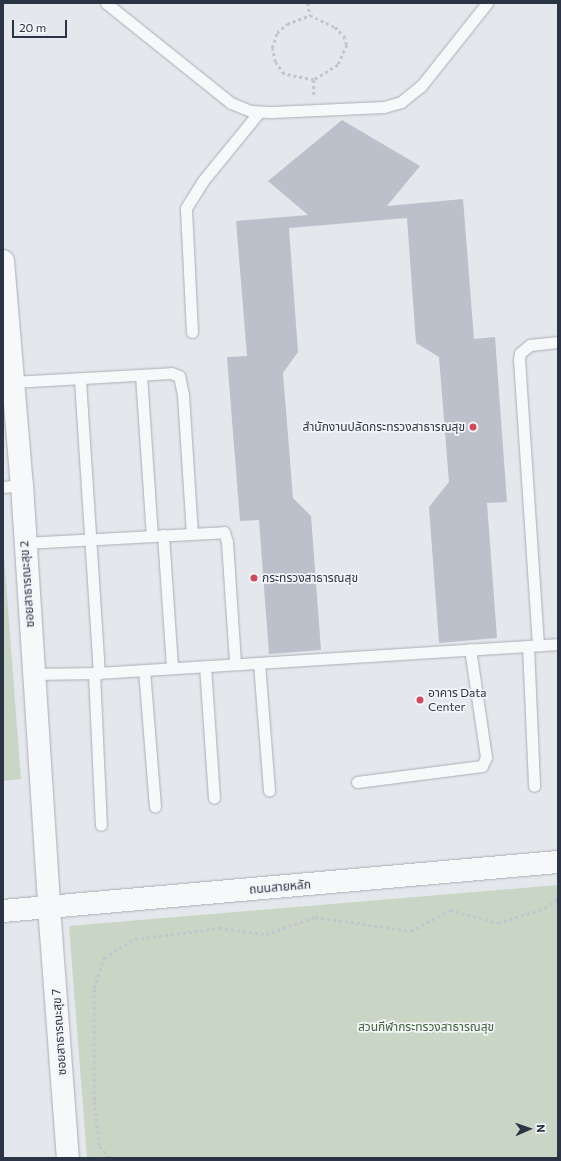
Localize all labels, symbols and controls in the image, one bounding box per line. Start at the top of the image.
scale bar [14,12,69,38]
text: 20 m [19,20,46,34]
place label: สำนักงานปลัดกระทรวงสาธารณสุข [303,420,465,434]
marker: สำนักงานปลัดกระทรวงสาธารณสุข [468,422,478,432]
street label: ซอยสาธารณะสุข 2 [17,540,37,628]
place label: กระทรวงสาธารณสุข [262,571,358,585]
marker: กระทรวงสาธารณสุข [249,573,259,583]
place label: อาคาร Data Center [428,686,486,714]
marker: อาคาร Data Center [415,695,425,705]
street label: ถนนสายหลัก [249,877,311,897]
street label: ซอยสาธารณะสุข 7 [49,988,69,1076]
park label: สวนกีฬากระทรวงสาธารณสุข [358,1020,494,1034]
north arrow [509,1109,549,1149]
text: N [535,1124,548,1133]

